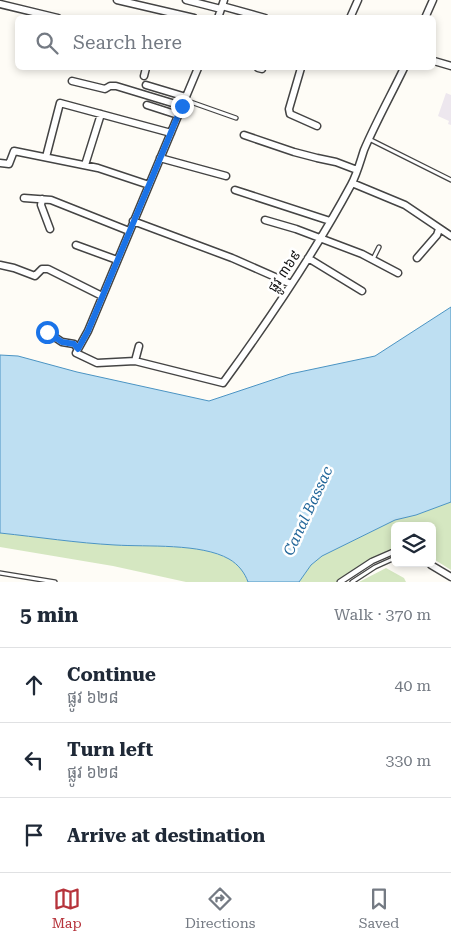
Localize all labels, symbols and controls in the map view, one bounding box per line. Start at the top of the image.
search box [15,15,436,70]
icon: search [33,29,61,57]
text: Search here [73,31,182,54]
route end [171,95,194,118]
street label: ផ្លូវ ៣៦៩ [264,247,307,297]
route start [36,321,59,344]
water label: Canal Bassac [280,463,337,558]
map controls [391,522,436,567]
button: layers [391,522,436,567]
text: 5 min [20,603,78,627]
text: Walk · 370 m [334,605,431,624]
text: Continue [67,663,156,686]
icon: ahead [20,671,48,699]
text: 40 m [394,676,431,695]
text: ផ្លូវ ៦២៨ [67,688,119,707]
text: Turn left [67,738,153,761]
icon: left [20,746,48,774]
text: 330 m [385,751,431,770]
text: ផ្លូវ ៦២៨ [67,763,119,782]
icon: arrive [20,821,48,849]
text: Arrive at destination [67,824,265,847]
tab: Map [52,885,82,931]
tab: Directions [185,885,255,931]
tab: Saved [359,885,399,931]

